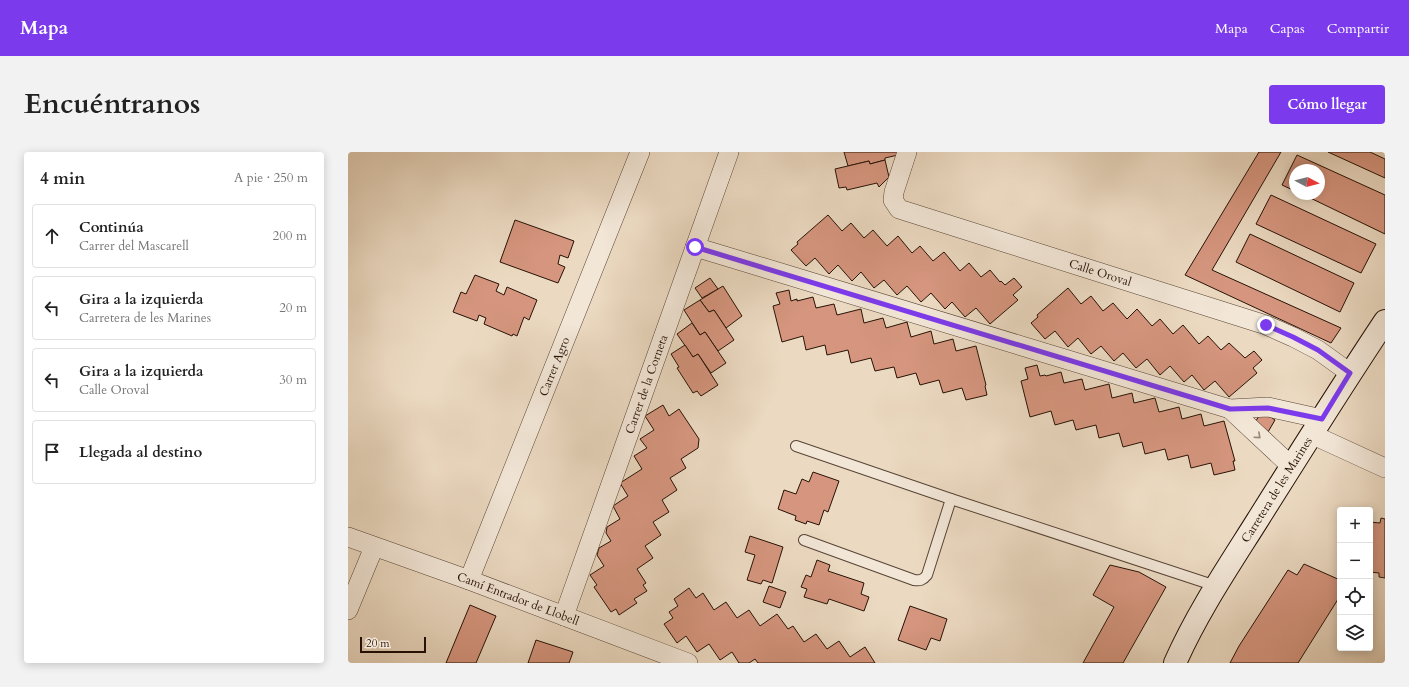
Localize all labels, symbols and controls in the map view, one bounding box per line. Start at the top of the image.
text: Mapa [20,15,68,41]
text: Mapa [1215,19,1248,38]
text: Capas [1270,19,1305,38]
text: Compartir [1327,19,1389,38]
text: Encuéntranos [24,85,200,123]
button: Cómo llegar [1269,85,1385,124]
north arrow [1289,164,1325,200]
text: 4 min [40,167,85,190]
text: A pie · 250 m [234,169,308,187]
text: Continúa [79,217,144,237]
icon: ahead [41,225,63,247]
text: 200 m [273,227,307,245]
text: Carrer del Mascarell [79,237,189,255]
route start [686,238,704,256]
street label: Calle Oroval [1067,255,1134,290]
text: Gira a la izquierda [79,289,203,309]
icon: left [41,297,63,319]
text: 20 m [279,299,307,317]
text: Carretera de les Marines [79,309,211,327]
route end [1257,316,1275,334]
street label: Carrer de la Corneta [621,332,672,436]
street label: Carrer Agro [535,334,574,398]
text: Gira a la izquierda [79,361,203,381]
icon: left [41,369,63,391]
text: 30 m [279,371,307,389]
text: Calle Oroval [79,381,149,399]
one-way arrow [1253,431,1261,438]
street label: Carretera de les Marines [1237,434,1316,546]
icon: arrive [41,441,63,463]
text: Llegada al destino [79,442,202,462]
map controls [1337,507,1373,651]
button: + [1337,507,1373,543]
button: − [1337,543,1373,579]
street label: Camí Entrador de Llobell [455,568,581,629]
button: locate [1337,579,1373,615]
button: layers [1337,615,1373,651]
scale bar [360,635,426,654]
text: 20 m [366,636,390,651]

